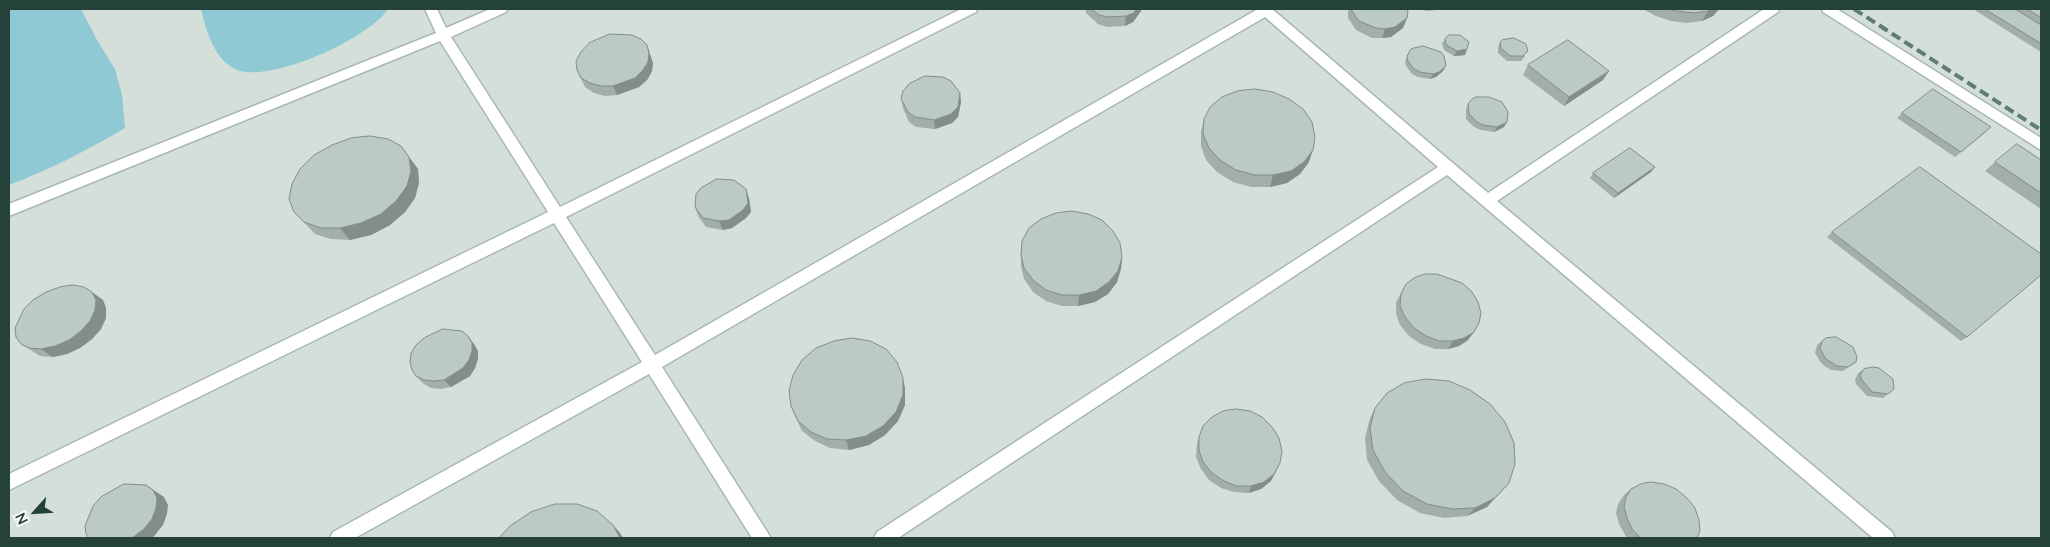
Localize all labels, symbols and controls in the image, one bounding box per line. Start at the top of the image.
north arrow [10,487,60,537]
text: N [11,510,31,527]

